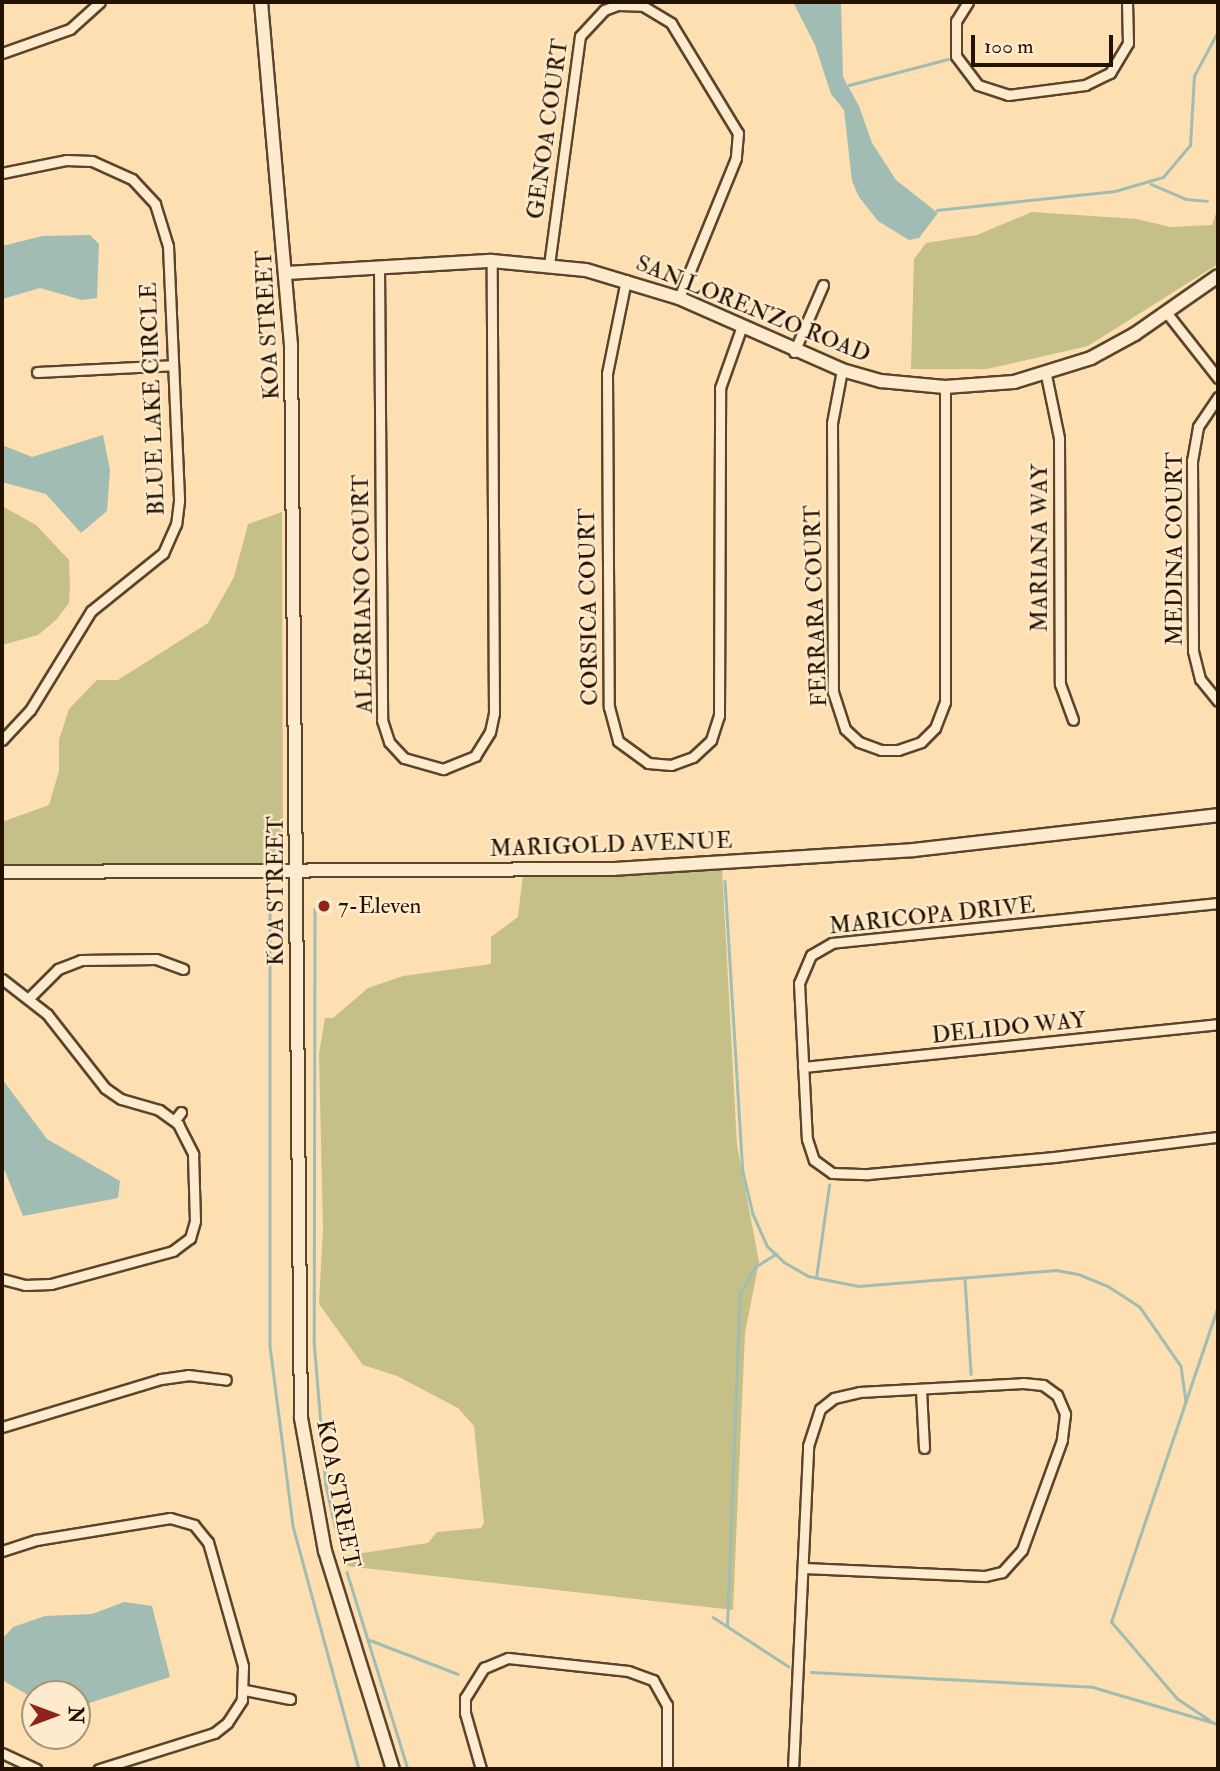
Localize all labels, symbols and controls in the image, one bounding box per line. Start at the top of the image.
scale bar [975,21,1117,65]
text: 100 m [984,33,1034,60]
street label: GENOA COURT [522,37,574,221]
street label: KOA STREET [250,249,286,401]
street label: SAN LORENZO ROAD [632,249,874,369]
street label: BLUE LAKE CIRCLE [135,282,171,516]
street label: MEDINA COURT [1161,452,1189,646]
street label: MARIANA WAY [1026,464,1054,632]
street label: ALEGRIANO COURT [347,474,379,714]
street label: FERRARA COURT [799,504,833,708]
street label: CORSICA COURT [573,508,605,706]
street label: KOA STREET [262,816,290,966]
street label: MARIGOLD AVENUE [489,827,733,863]
street label: MARICOPA DRIVE [828,891,1036,941]
place label: 7-Eleven [338,892,421,920]
marker: 7-Eleven [316,898,332,914]
street label: DELIDO WAY [930,1006,1088,1050]
street label: KOA STREET [310,1418,366,1570]
north arrow [21,1680,91,1750]
text: N [63,1706,87,1724]

